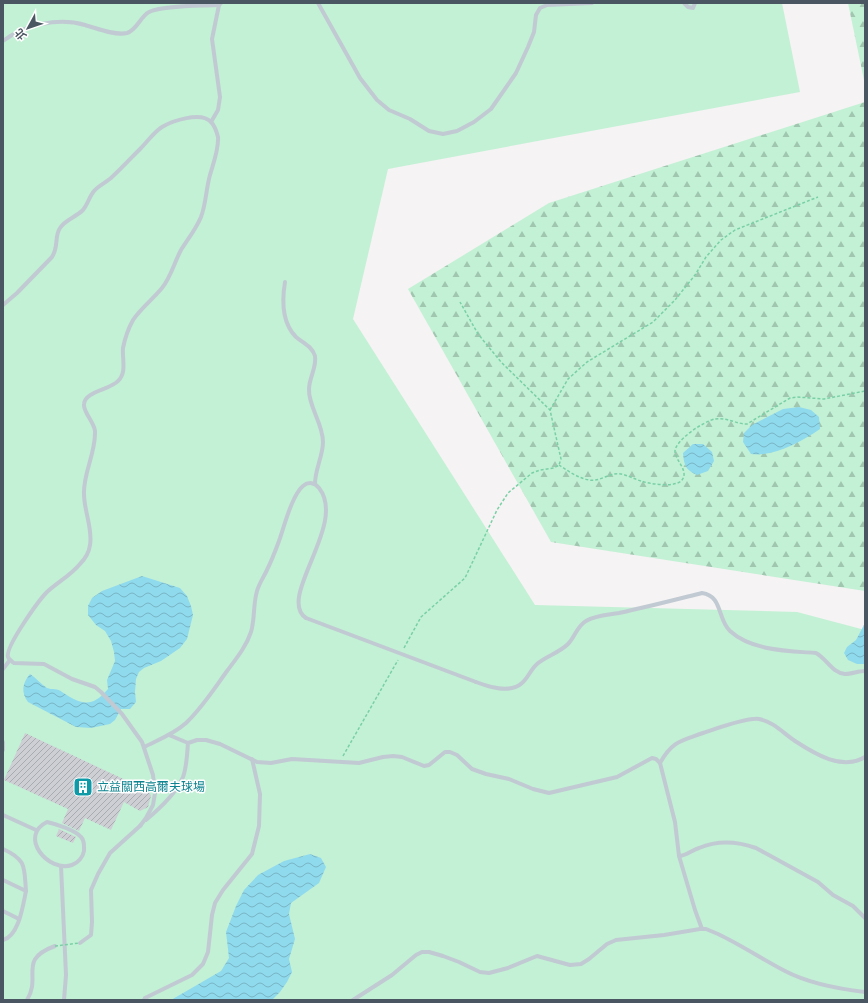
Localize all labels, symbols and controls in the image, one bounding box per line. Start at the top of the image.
north arrow [8,8,48,48]
text: 北 [12,26,28,42]
building icon: 立益關西高爾夫球場 [72,776,94,798]
place label: 立益關西高爾夫球場 [97,780,205,794]

